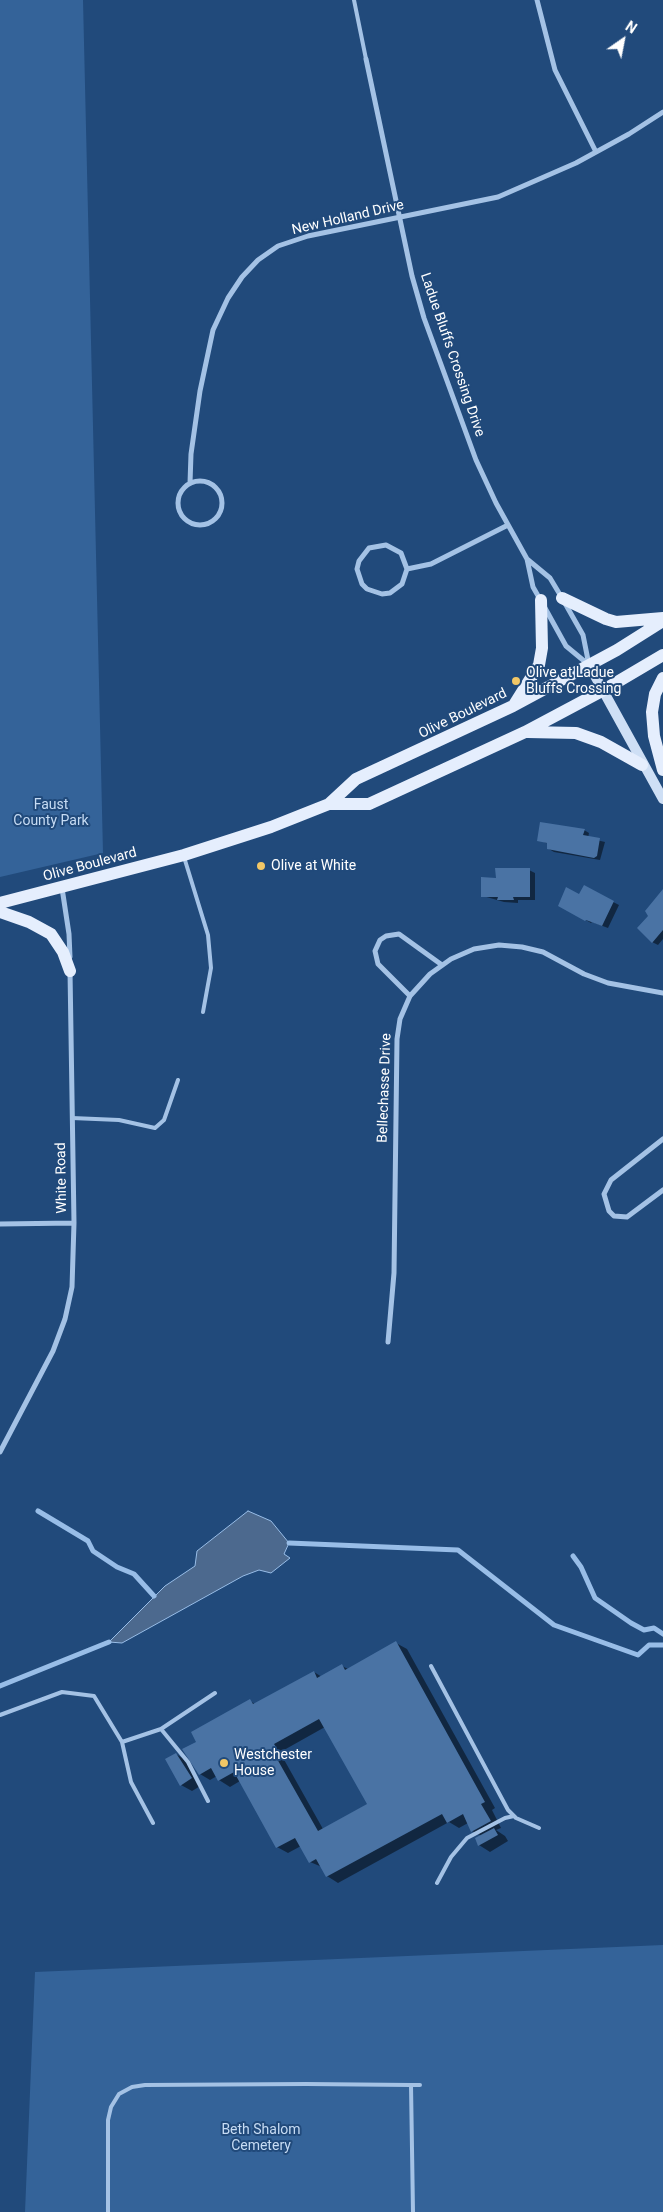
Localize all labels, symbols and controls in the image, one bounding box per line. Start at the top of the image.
north arrow [598,15,648,65]
text: N [623,18,640,37]
street label: New Holland Drive [290,197,406,239]
street label: Ladue Bluffs Crossing Drive [416,271,488,439]
place label: Olive at Ladue Bluffs Crossing [526,665,621,698]
marker: Olive at Ladue Bluffs Crossing [510,675,522,687]
street label: Olive Boulevard [416,685,510,743]
park label: Faust County Park [13,797,89,830]
street label: Olive Boulevard [41,844,139,886]
place label: Olive at White [271,858,356,874]
marker: Olive at White [255,860,267,872]
street label: Bellechasse Drive [375,1033,395,1143]
street label: White Road [53,1142,71,1214]
place label: Westchester House [234,1747,312,1780]
marker: Westchester House [218,1757,230,1769]
park label: Beth Shalom Cemetery [221,2122,301,2154]

